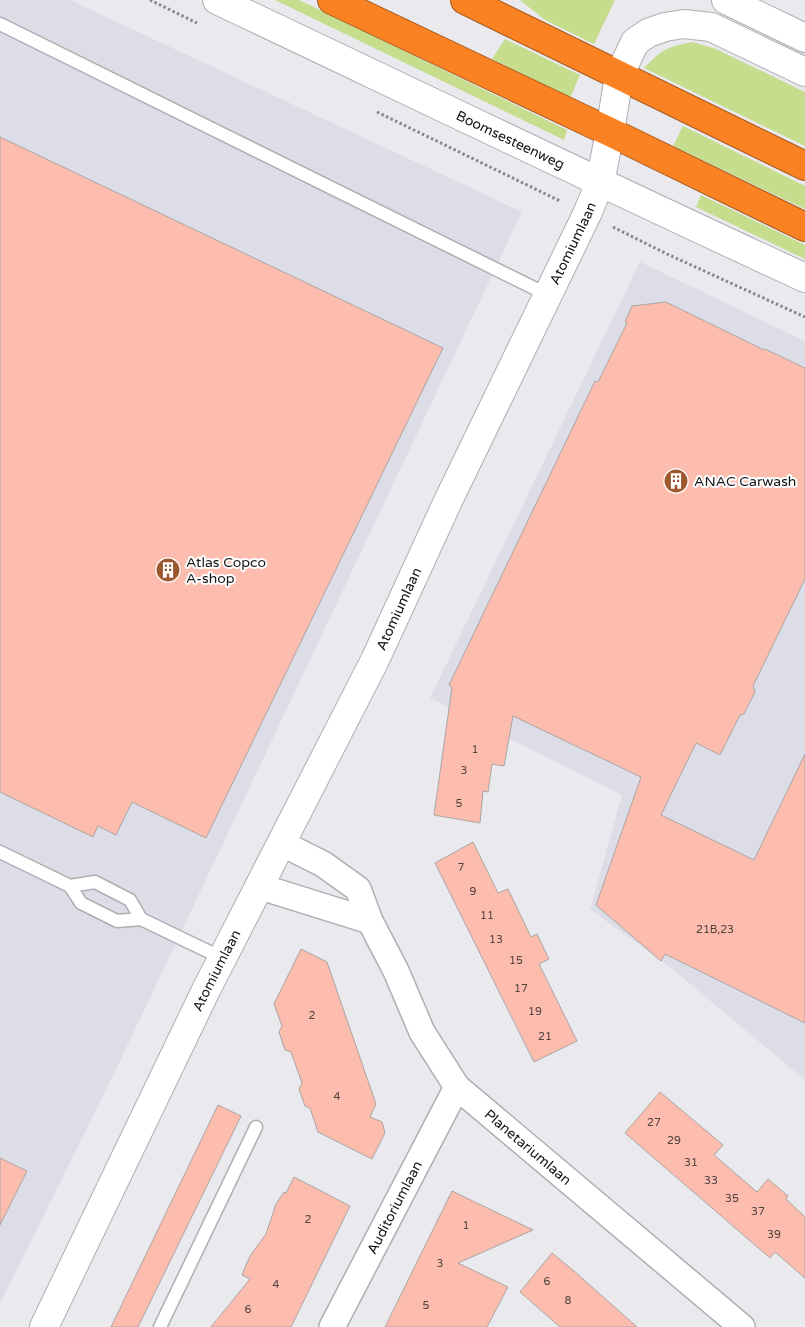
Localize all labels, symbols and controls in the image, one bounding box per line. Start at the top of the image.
street label: Boomsesteenweg [453,107,567,173]
street label: Atomiumlaan [546,199,600,287]
building icon: ANAC Carwash [663,468,689,494]
place label: ANAC Carwash [694,473,796,490]
place label: Atlas Copco A-shop [186,554,266,587]
building icon: Atlas Copco A-shop [155,557,181,583]
street label: Atomiumlaan [372,565,425,653]
house number: 1 [472,743,478,756]
house number: 3 [461,764,468,777]
house number: 5 [456,797,463,810]
house number: 7 [458,861,465,874]
house number: 9 [470,885,477,898]
house number: 11 [480,909,494,922]
house number: 21B,23 [696,923,734,936]
street label: Atomiumlaan [189,927,244,1014]
house number: 13 [489,933,503,946]
house number: 15 [509,954,523,967]
house number: 17 [514,982,528,995]
house number: 19 [528,1005,542,1018]
house number: 2 [309,1009,316,1022]
house number: 21 [538,1030,552,1043]
house number: 4 [334,1090,341,1103]
street label: Planetariumlaan [481,1105,575,1188]
house number: 27 [647,1116,661,1129]
house number: 29 [667,1134,681,1147]
house number: 31 [684,1156,698,1169]
street label: Auditoriumlaan [363,1158,426,1257]
house number: 33 [704,1174,718,1187]
house number: 35 [725,1192,739,1205]
house number: 37 [751,1205,765,1218]
house number: 2 [305,1213,312,1226]
house number: 1 [463,1219,469,1232]
house number: 39 [767,1228,781,1241]
house number: 3 [437,1257,444,1270]
house number: 6 [544,1275,551,1288]
house number: 4 [273,1278,280,1291]
house number: 8 [565,1294,572,1307]
house number: 5 [423,1299,430,1312]
house number: 6 [245,1303,252,1316]

